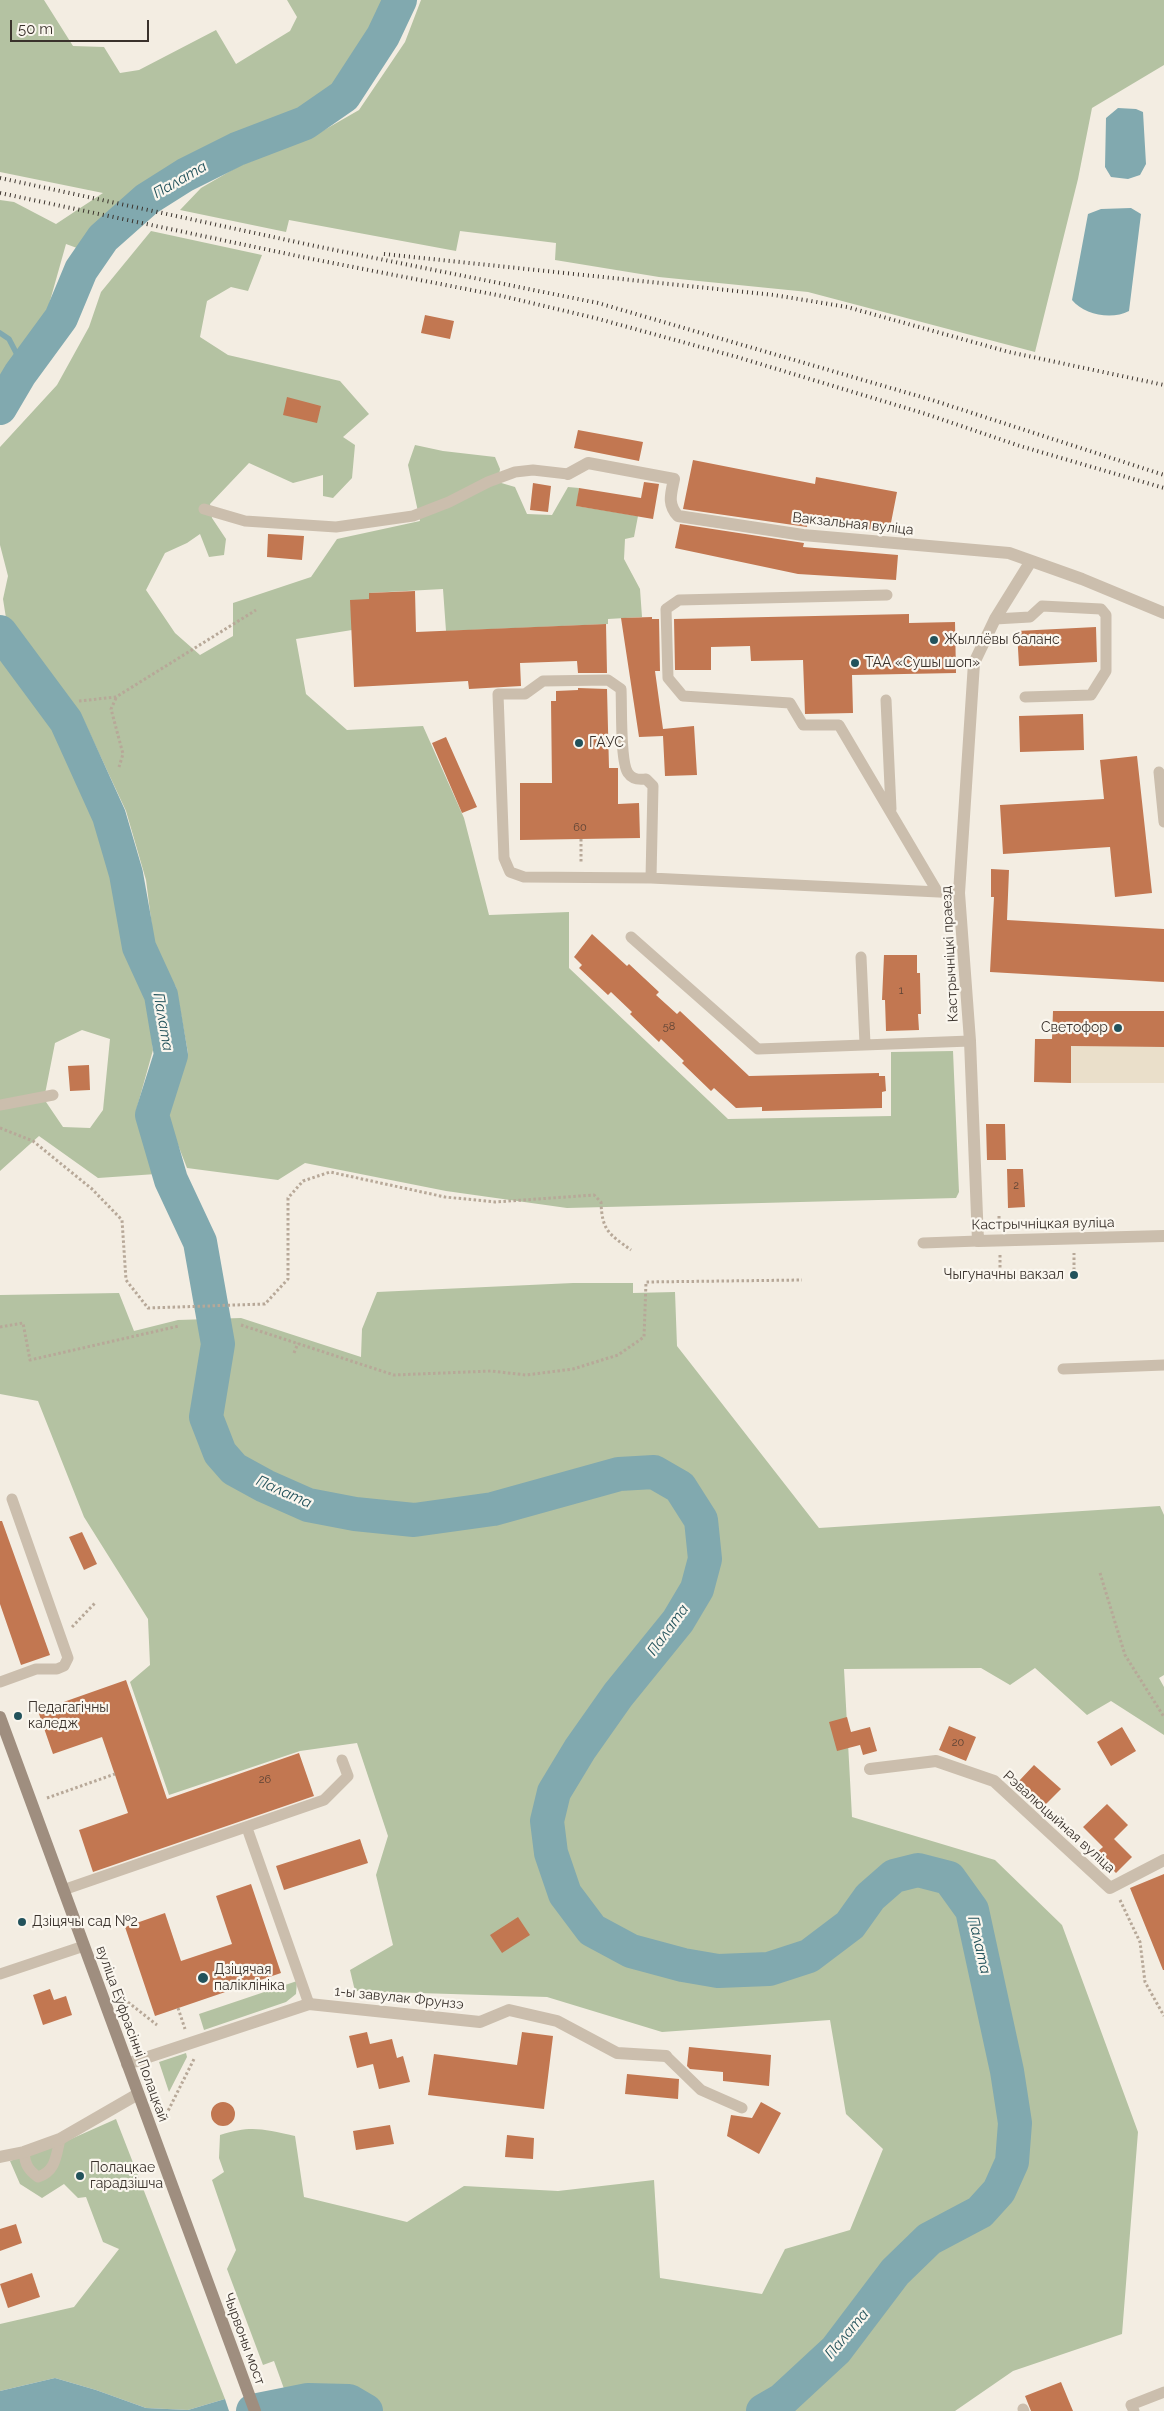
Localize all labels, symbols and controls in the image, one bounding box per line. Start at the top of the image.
scale bar [12,10,151,42]
text: 50 m [18,20,53,38]
water label: Палата [150,158,210,202]
street label: Вакзальная вуліца [792,509,914,539]
place label: Жыллёвы баланс [944,632,1060,648]
marker: Жыллёвы баланс [928,634,940,646]
place label: ТАА «Сушы шоп» [865,655,980,671]
marker: ТАА «Сушы шоп» [849,657,861,669]
place label: ГАУС [589,735,624,751]
marker: ГАУС [573,737,585,749]
house number: 60 [573,821,587,835]
street label: Кастрычніцкі праезд [938,885,962,1023]
house number: 1 [899,984,903,998]
water label: Палата [149,992,177,1052]
house number: 58 [663,1020,675,1034]
place label: Светофор [1041,1020,1108,1036]
marker: Светофор [1112,1022,1124,1034]
house number: 2 [1013,1179,1019,1193]
street label: Кастрычніцкая вуліца [971,1214,1115,1234]
place label: Чыгуначны вакзал [944,1267,1064,1283]
marker: Чыгуначны вакзал [1068,1269,1080,1281]
water label: Палата [254,1472,314,1512]
water label: Палата [643,1601,693,1659]
place label: Педагагічны каледж [28,1700,109,1732]
marker: Педагагічны каледж [12,1710,24,1722]
house number: 20 [952,1736,964,1750]
street label: Рэвалюцыйная вуліца [1000,1767,1118,1877]
house number: 26 [259,1773,271,1787]
place label: Дзіцячы сад №2 [32,1914,138,1930]
water label: Палата [964,1914,994,1976]
marker: Дзіцячы сад №2 [16,1916,28,1928]
street label: вуліца Еўфрасінні Полацкай [92,1944,172,2124]
place label: Дзіцячая паліклініка [214,1962,285,1994]
marker: Дзіцячая паліклініка [196,1971,210,1985]
street label: 1-ы завулак Фрунзэ [333,1983,465,2013]
place label: Полацкае гарадзішча [90,2160,163,2192]
marker: Полацкае гарадзішча [74,2170,86,2182]
street label: Чырвоны мост [220,2291,268,2387]
water label: Палата [821,2306,873,2362]

